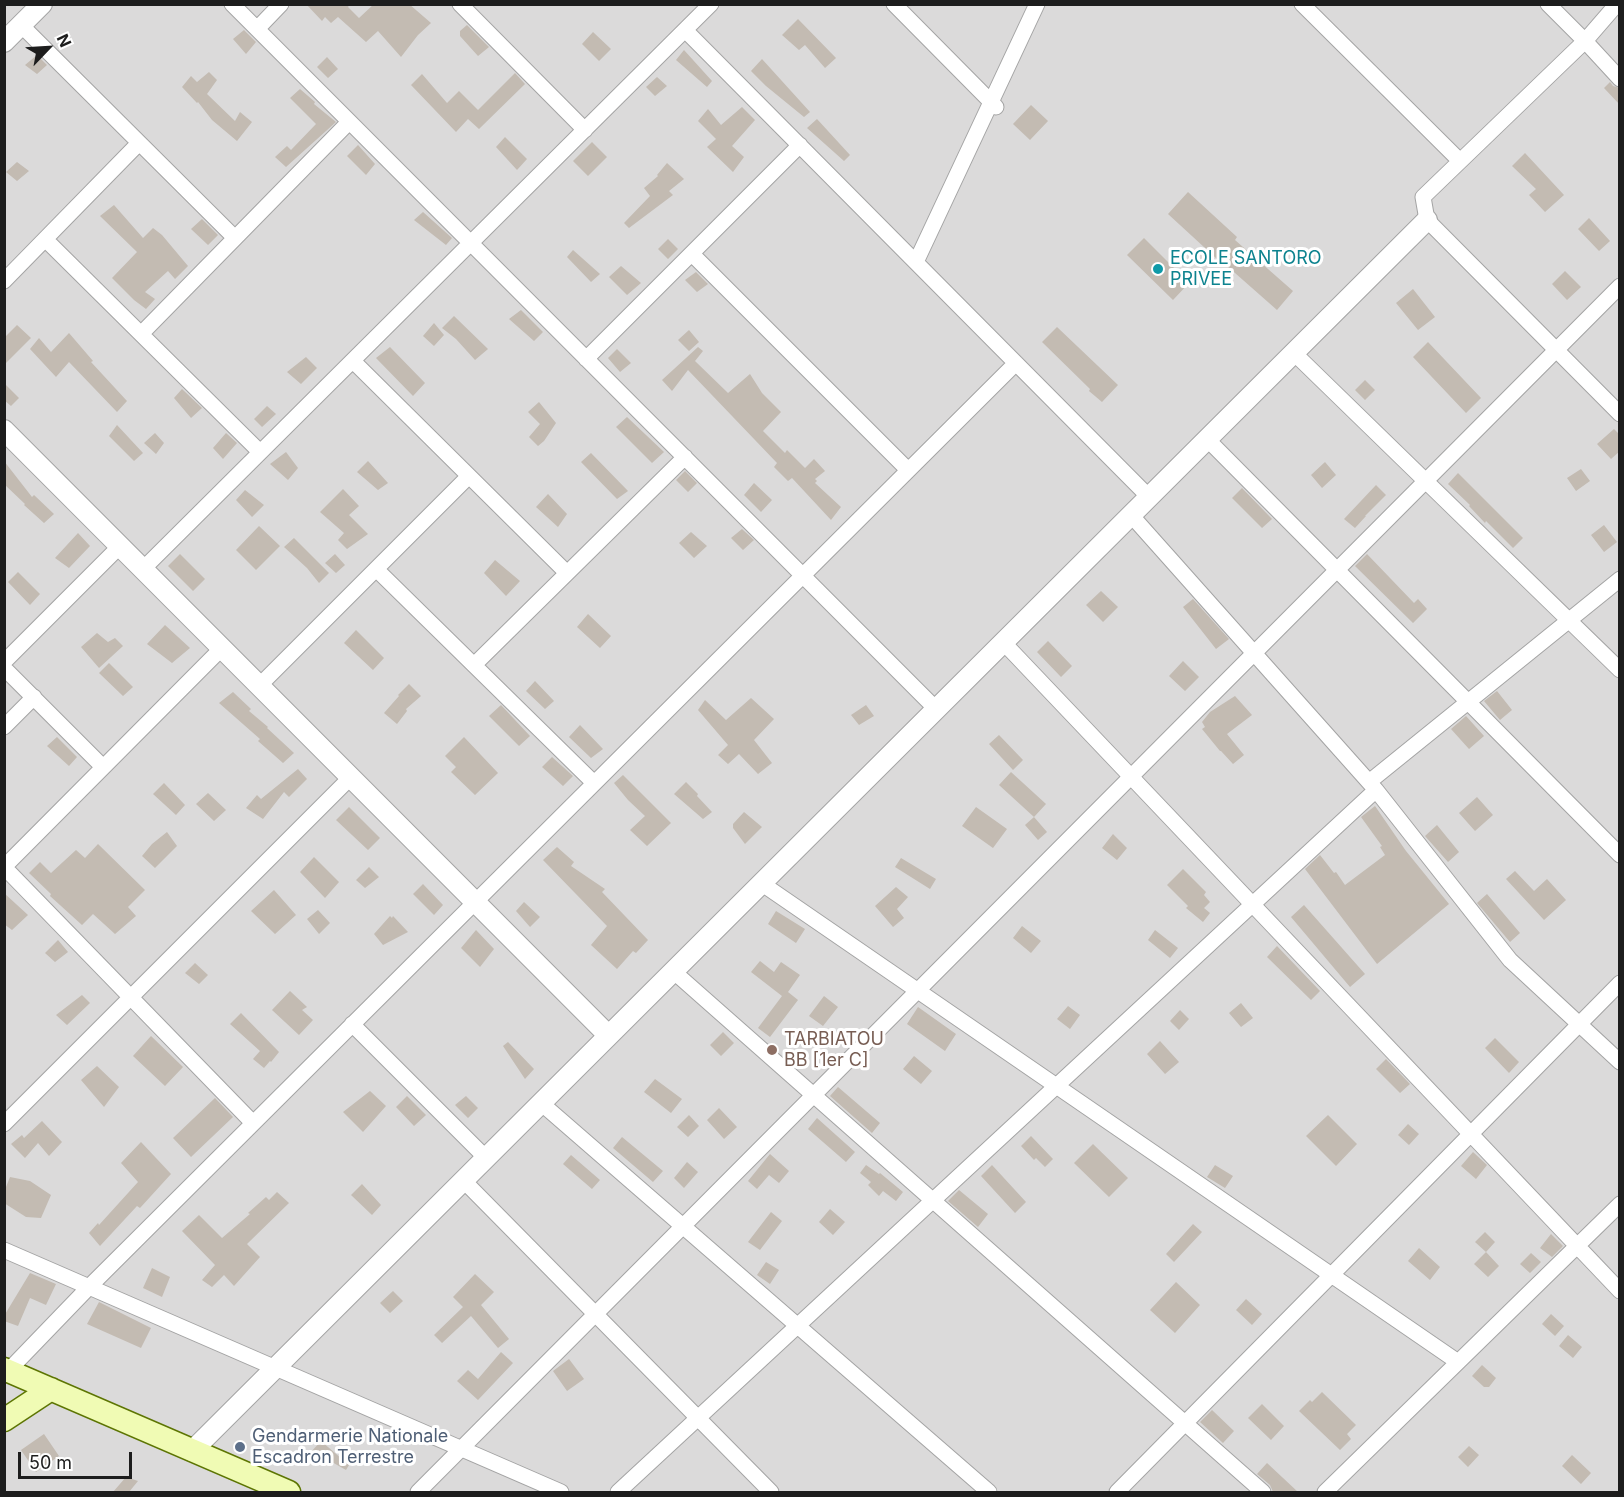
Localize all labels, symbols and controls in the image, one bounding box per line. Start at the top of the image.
north arrow [18,18,78,78]
text: N [53,31,76,50]
place label: ECOLE SANTORO PRIVEE [1170,248,1322,290]
marker: ECOLE SANTORO PRIVEE [1151,262,1165,276]
place label: TARBIATOU BB [1er C] [784,1029,884,1072]
marker: TARBIATOU BB [1er C] [765,1043,779,1057]
place label: Gendarmerie Nationale Escadron Terrestre [252,1426,448,1468]
scale bar [21,1440,135,1478]
marker: Gendarmerie Nationale Escadron Terrestre [233,1440,247,1454]
text: 50 m [29,1452,72,1473]

